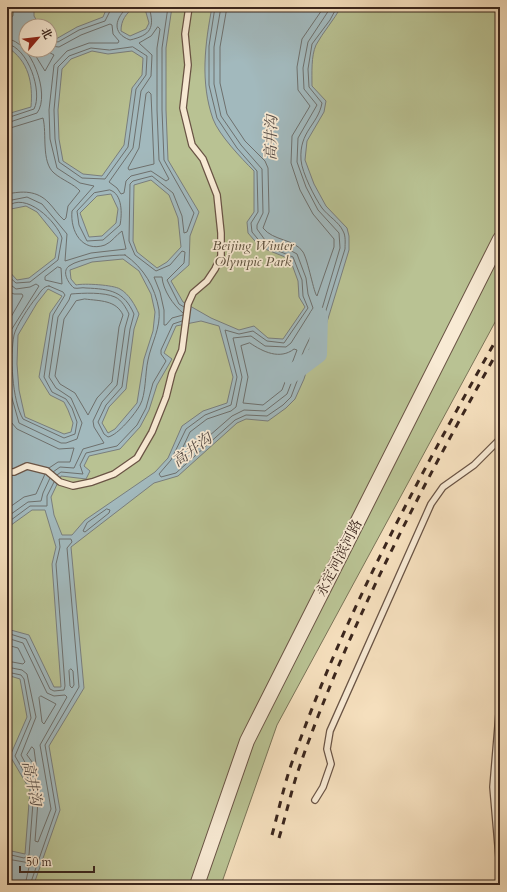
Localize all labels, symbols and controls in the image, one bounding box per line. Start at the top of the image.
north arrow [18,18,58,58]
text: 北 [37,25,56,42]
water label: 高井沟 [261,113,281,161]
park label: Beijing Winter Olympic Park [212,236,294,271]
water label: 高井沟 [168,427,218,472]
street label: 永定河滨河路 [311,516,367,600]
water label: 高井沟 [18,759,47,809]
scale bar [20,848,94,874]
text: 50 m [26,854,53,870]

